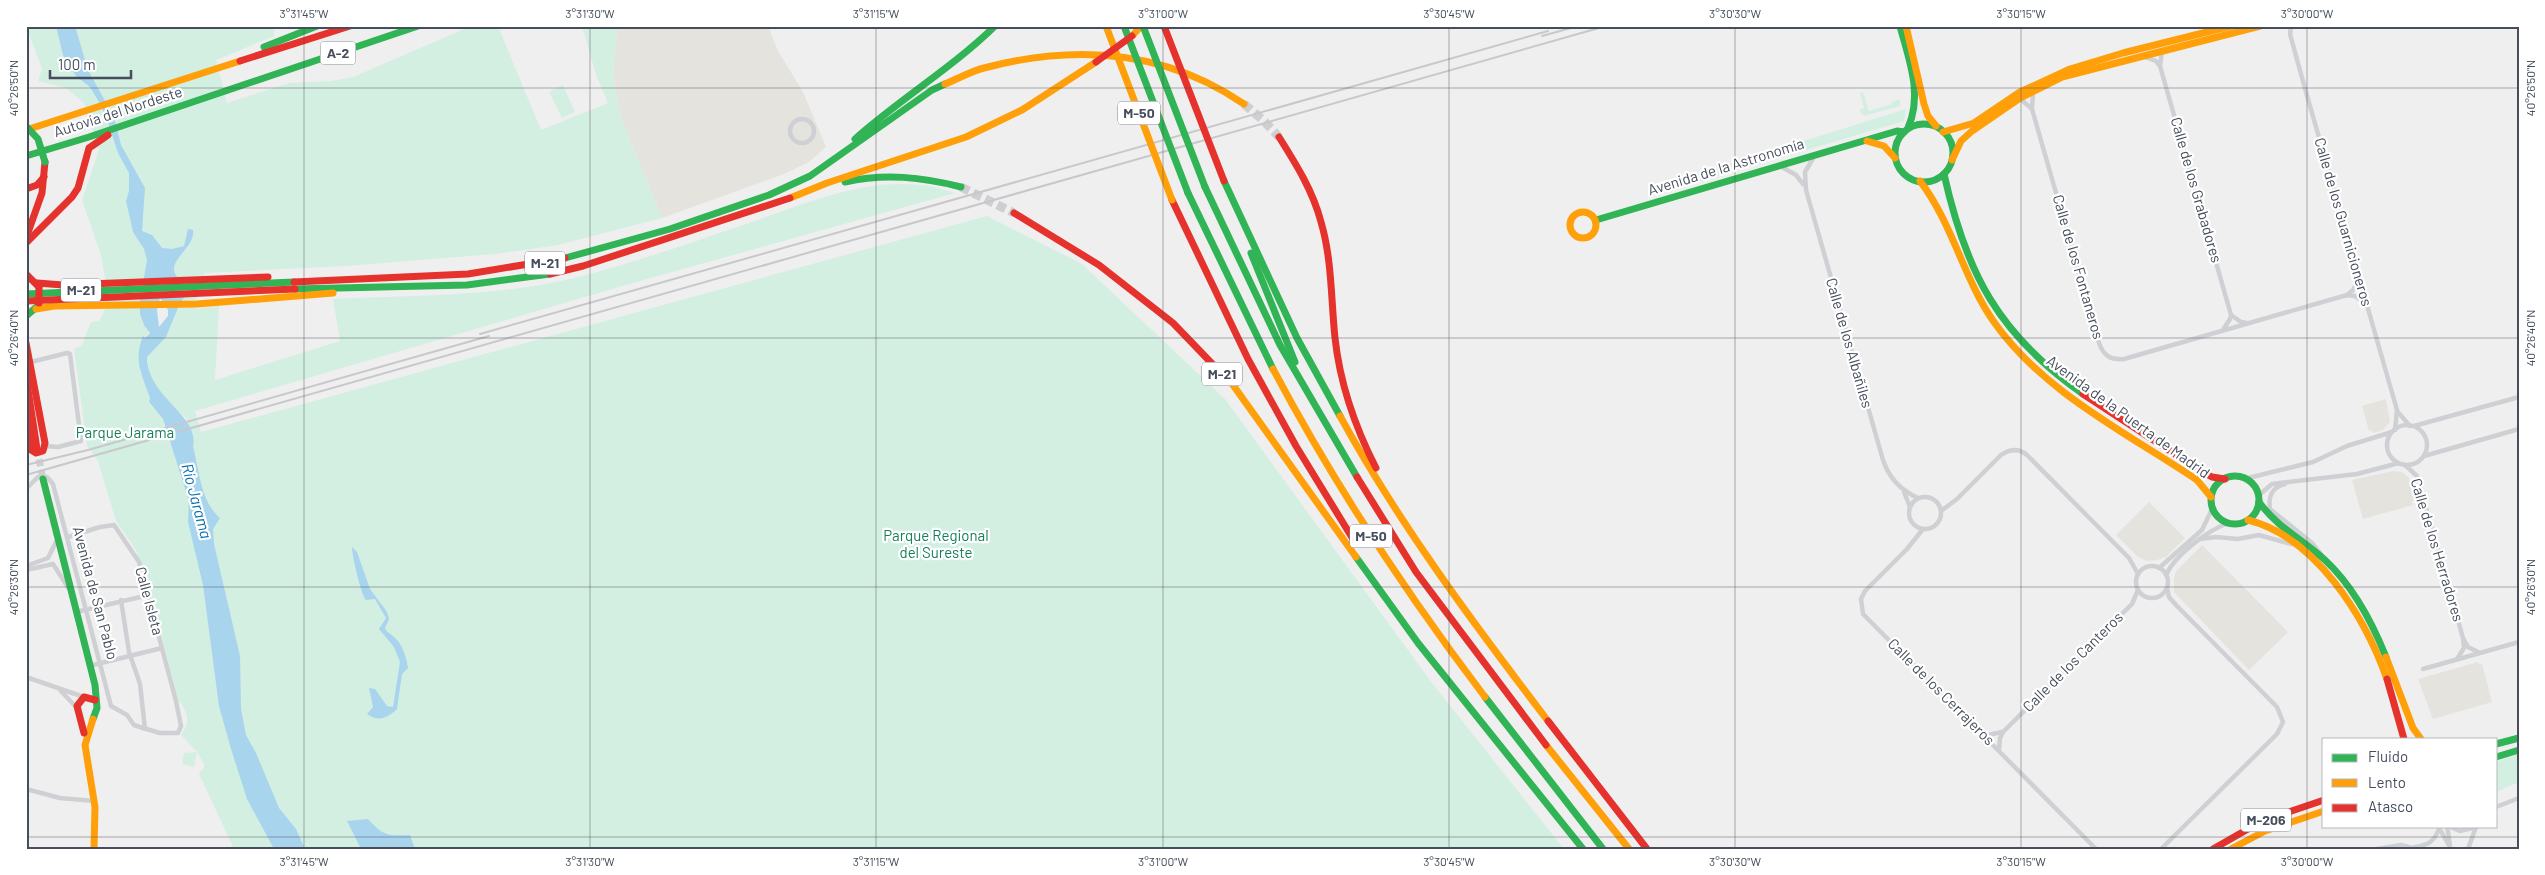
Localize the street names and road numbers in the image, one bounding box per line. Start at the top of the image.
road number: A-2 [320,42,356,64]
street label: Autovía del Nordeste [51,82,184,140]
road number: M-50 [1118,102,1160,125]
street label: Calle de los Grabadores [2168,115,2226,265]
street label: Avenida de la Astronomía [1645,134,1806,198]
street label: Calle de los Guarnicioneros [2311,135,2377,308]
street label: Calle de los Fontaneros [2050,192,2108,341]
road number: M-21 [525,252,565,274]
street label: Calle de los Albañiles [1823,276,1877,410]
road number: M-21 [61,278,101,302]
street label: Avenida de la Puerta de Madrid [2043,351,2214,482]
road number: M-21 [1202,362,1242,386]
street label: Calle de los Herradores [2408,476,2468,623]
street label: Avenida de San Pablo [70,524,122,661]
road number: M-50 [1350,524,1392,548]
street label: Calle Isleta [132,565,168,637]
street label: Calle de los Canteros [2018,607,2126,715]
street label: Calle de los Cerrajeros [1885,634,1999,748]
road number: M-206 [2241,808,2291,832]

